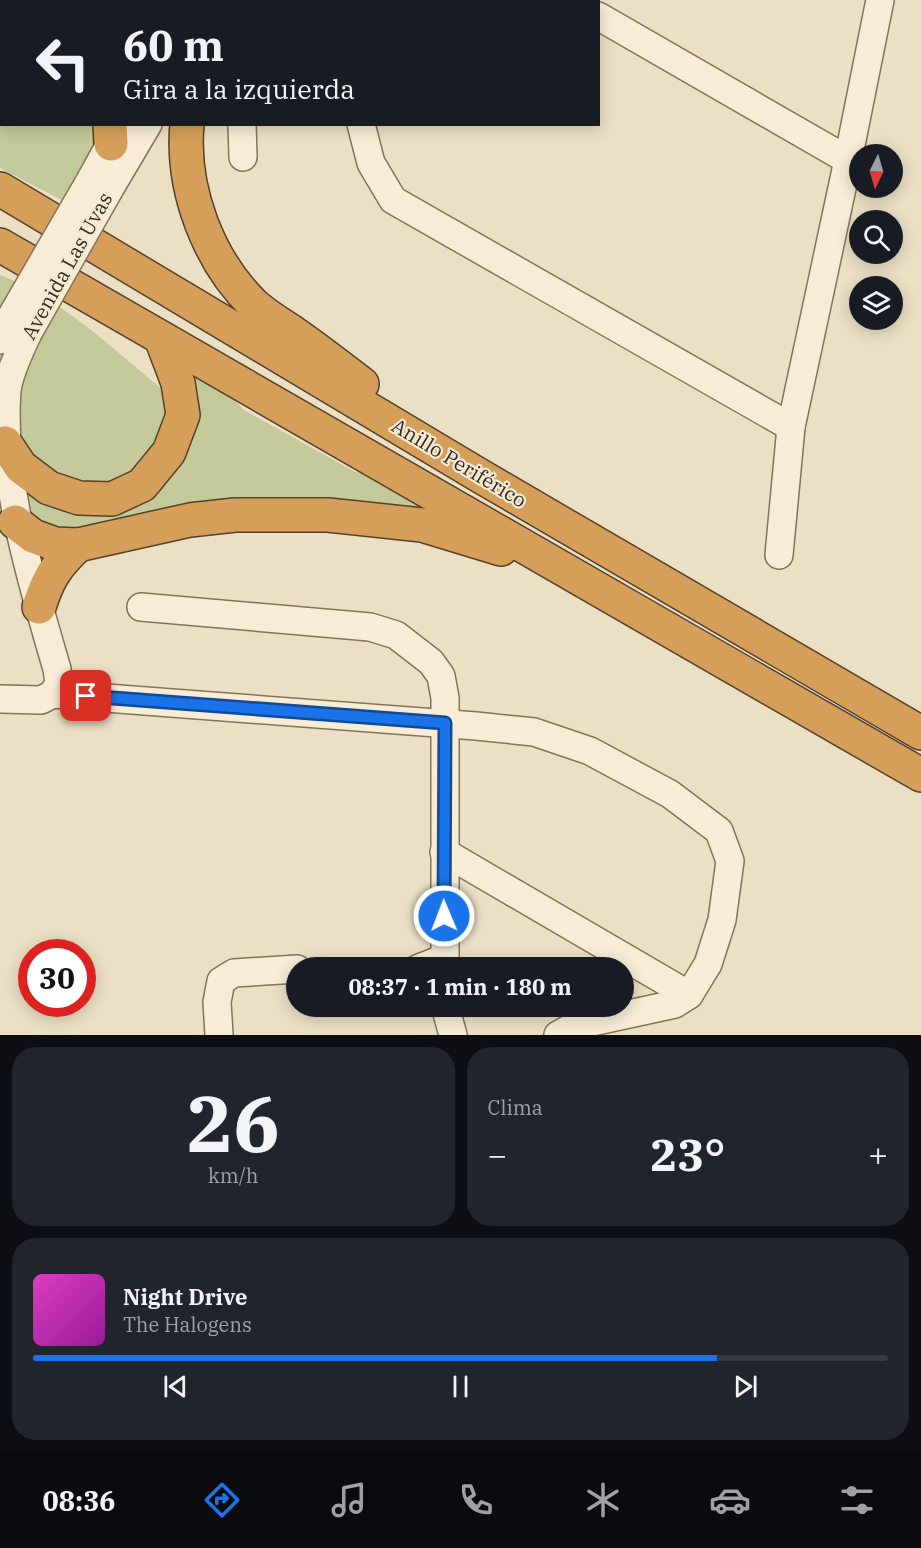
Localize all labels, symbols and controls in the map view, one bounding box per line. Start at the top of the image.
text: 60 m [123,18,224,73]
icon: left [24,24,102,102]
text: Gira a la izquierda [123,71,355,106]
north arrow [849,144,903,198]
map controls [849,144,903,330]
street label: Avenida Las Uvas [15,187,118,344]
button: search [849,210,903,264]
button: layers [849,276,903,330]
street label: Anillo Periférico [387,412,532,513]
pin [60,670,111,721]
icon: arrive [69,679,102,712]
position arrow [412,884,476,948]
speed limit sign: 30 [18,939,96,1017]
text: 08:37 · 1 min · 180 m [348,972,572,1001]
text: 26 [186,1072,280,1173]
text: Clima [488,1094,543,1121]
text: 23° [650,1125,725,1183]
text: − [488,1133,507,1176]
text: + [868,1133,888,1176]
text: km/h [208,1162,259,1189]
text: Night Drive [123,1282,248,1311]
text: The Halogens [123,1311,252,1338]
icon: previous [159,1370,192,1403]
icon: pause [444,1370,477,1403]
icon: next [729,1370,762,1403]
icon: directions [201,1479,243,1521]
icon: music [328,1479,370,1521]
icon: phone [455,1479,497,1521]
icon: climate [582,1479,624,1521]
icon: car [709,1479,751,1521]
icon: filters [836,1479,878,1521]
text: 08:36 [43,1483,116,1518]

